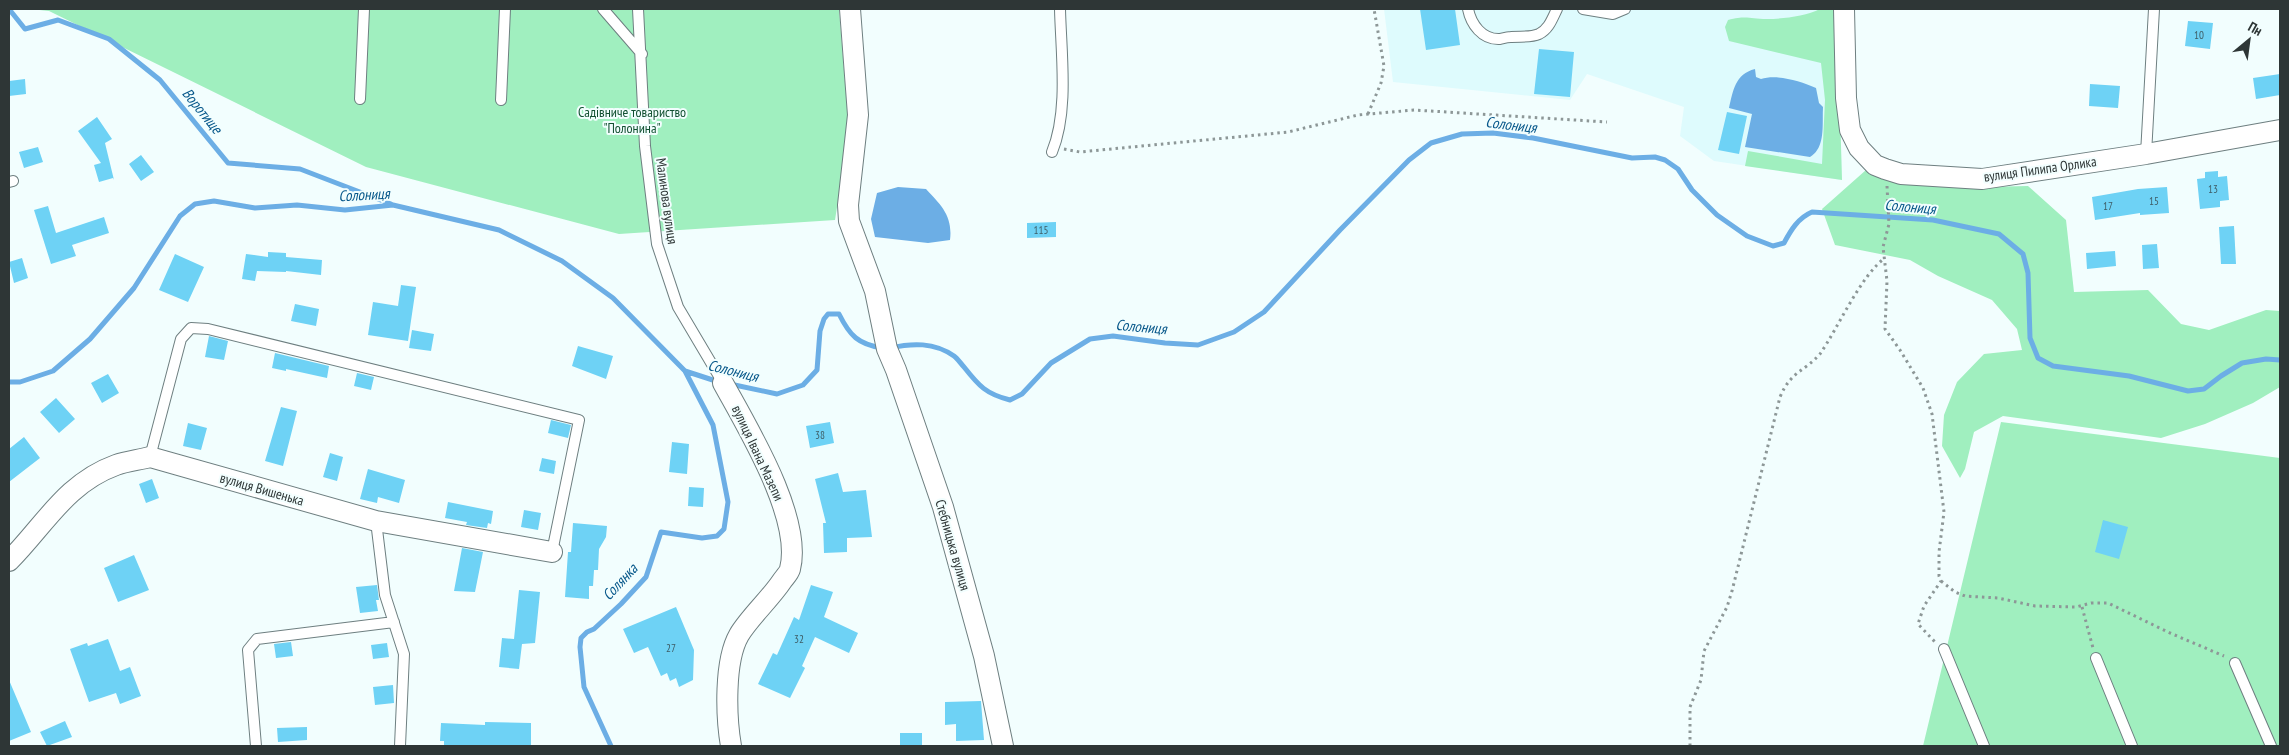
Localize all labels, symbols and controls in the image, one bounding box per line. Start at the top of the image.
north arrow [2224,15,2274,65]
text: Пн [2245,17,2266,40]
house number: 10 [2194,28,2204,42]
water label: Воротище [178,84,227,138]
park label: Садівниче товариство "Полонина" [578,103,686,137]
water label: Солониця [1485,112,1539,137]
street label: вулиця Пилипа Орлика [1982,152,2098,186]
street label: Малинова вулиця [652,157,682,245]
house number: 13 [2208,182,2218,196]
water label: Солониця [338,184,391,205]
house number: 15 [2149,194,2159,208]
water label: Солониця [1884,195,1937,218]
house number: 17 [2103,199,2113,213]
house number: 115 [1034,223,1048,237]
water label: Солониця [1115,315,1168,338]
water label: Солониця [706,355,761,386]
street label: вулиця Івана Мазепи [728,402,788,504]
house number: 38 [815,428,825,442]
street label: вулиця Вишенька [218,468,306,510]
street label: Стебницька вулиця [931,497,975,593]
water label: Солянка [598,559,642,604]
house number: 32 [794,632,804,646]
house number: 27 [666,641,676,655]

